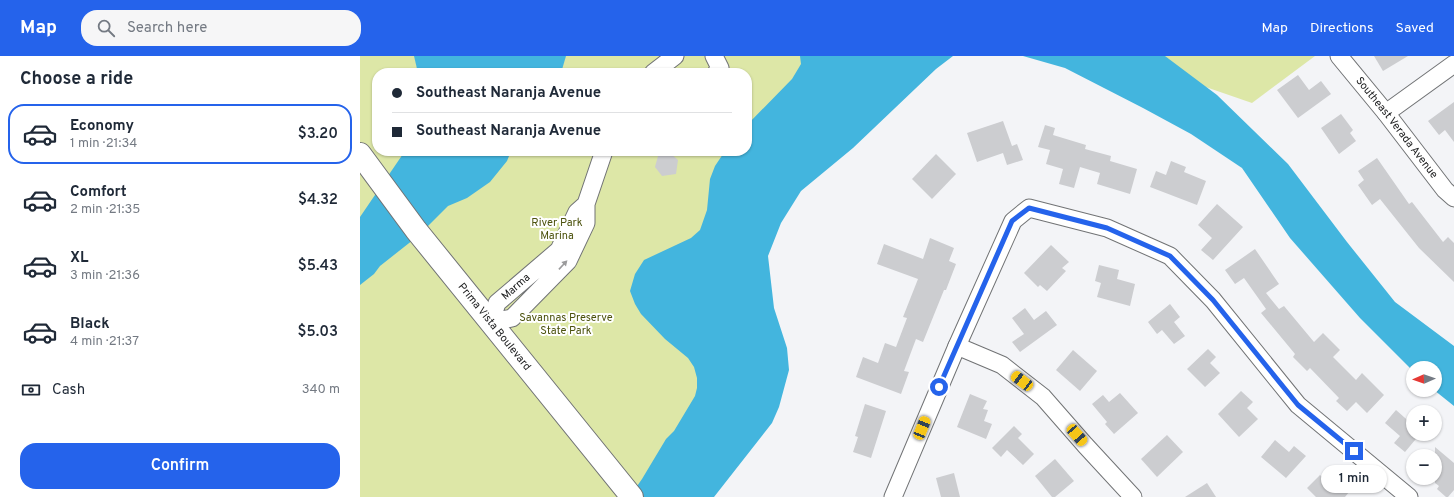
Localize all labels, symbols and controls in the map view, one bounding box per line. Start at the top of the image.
search box [81,10,361,46]
text: Map [20,16,57,40]
icon: search [95,17,117,39]
text: Search here [127,19,207,38]
text: Map [1262,20,1288,37]
text: Directions [1310,20,1374,37]
text: Saved [1396,20,1434,37]
text: Choose a ride [20,68,133,91]
street label: Southeast Verada Avenue [1352,74,1441,181]
text: Southeast Naranja Avenue [416,84,601,103]
icon: car [22,116,58,152]
text: Economy [70,117,134,136]
text: Southeast Naranja Avenue [416,122,601,141]
text: $3.20 [298,125,338,144]
text: 1 min · 21:34 [70,136,137,152]
icon: car [22,182,58,218]
text: Comfort [70,183,127,202]
text: $4.32 [298,191,338,210]
text: 2 min · 21:35 [70,202,140,218]
park label: River Park Marina [531,216,583,243]
icon: car [22,248,58,284]
text: XL [70,249,88,268]
text: $5.43 [298,257,338,276]
one-way arrow [559,260,568,270]
text: 3 min · 21:36 [70,268,140,284]
street label: Marma [499,270,534,303]
street label: Prima Vista Boulevard [455,280,534,373]
park label: Savannas Preserve State Park [519,311,613,338]
icon: car [22,314,58,350]
text: Black [70,315,110,334]
text: $5.03 [297,323,338,342]
text: 4 min · 21:37 [70,334,139,350]
north arrow [1406,361,1442,397]
map controls [1406,361,1442,485]
car [1009,369,1035,393]
route start [930,378,948,396]
icon: cash [20,379,42,401]
text: Cash [52,381,85,400]
text: 340 m [302,382,340,398]
button: + [1406,405,1442,441]
car [912,415,932,441]
car [1065,422,1089,448]
route end [1345,442,1363,460]
button: Confirm [20,443,340,489]
button: − [1406,449,1442,485]
callout: 1 min [1321,465,1387,493]
text: 1 min [1339,471,1369,487]

